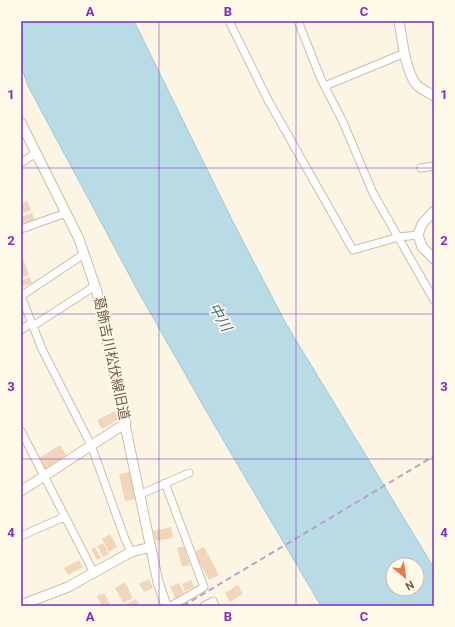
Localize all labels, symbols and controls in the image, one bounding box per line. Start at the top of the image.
text: A [86,4,95,19]
text: B [224,4,232,19]
text: C [360,4,369,19]
text: 1 [7,87,15,102]
text: 1 [440,87,448,102]
text: 2 [7,233,15,248]
text: 2 [440,233,448,248]
street label: 葛飾吉川松伏線旧道 [91,295,133,421]
water label: 中川 [205,300,236,336]
text: 3 [7,379,15,394]
text: 3 [440,379,448,394]
text: 4 [7,525,15,540]
text: 4 [440,525,448,540]
north arrow [385,557,425,597]
text: N [403,578,416,593]
text: A [86,609,95,624]
text: B [224,609,232,624]
text: C [360,609,369,624]

